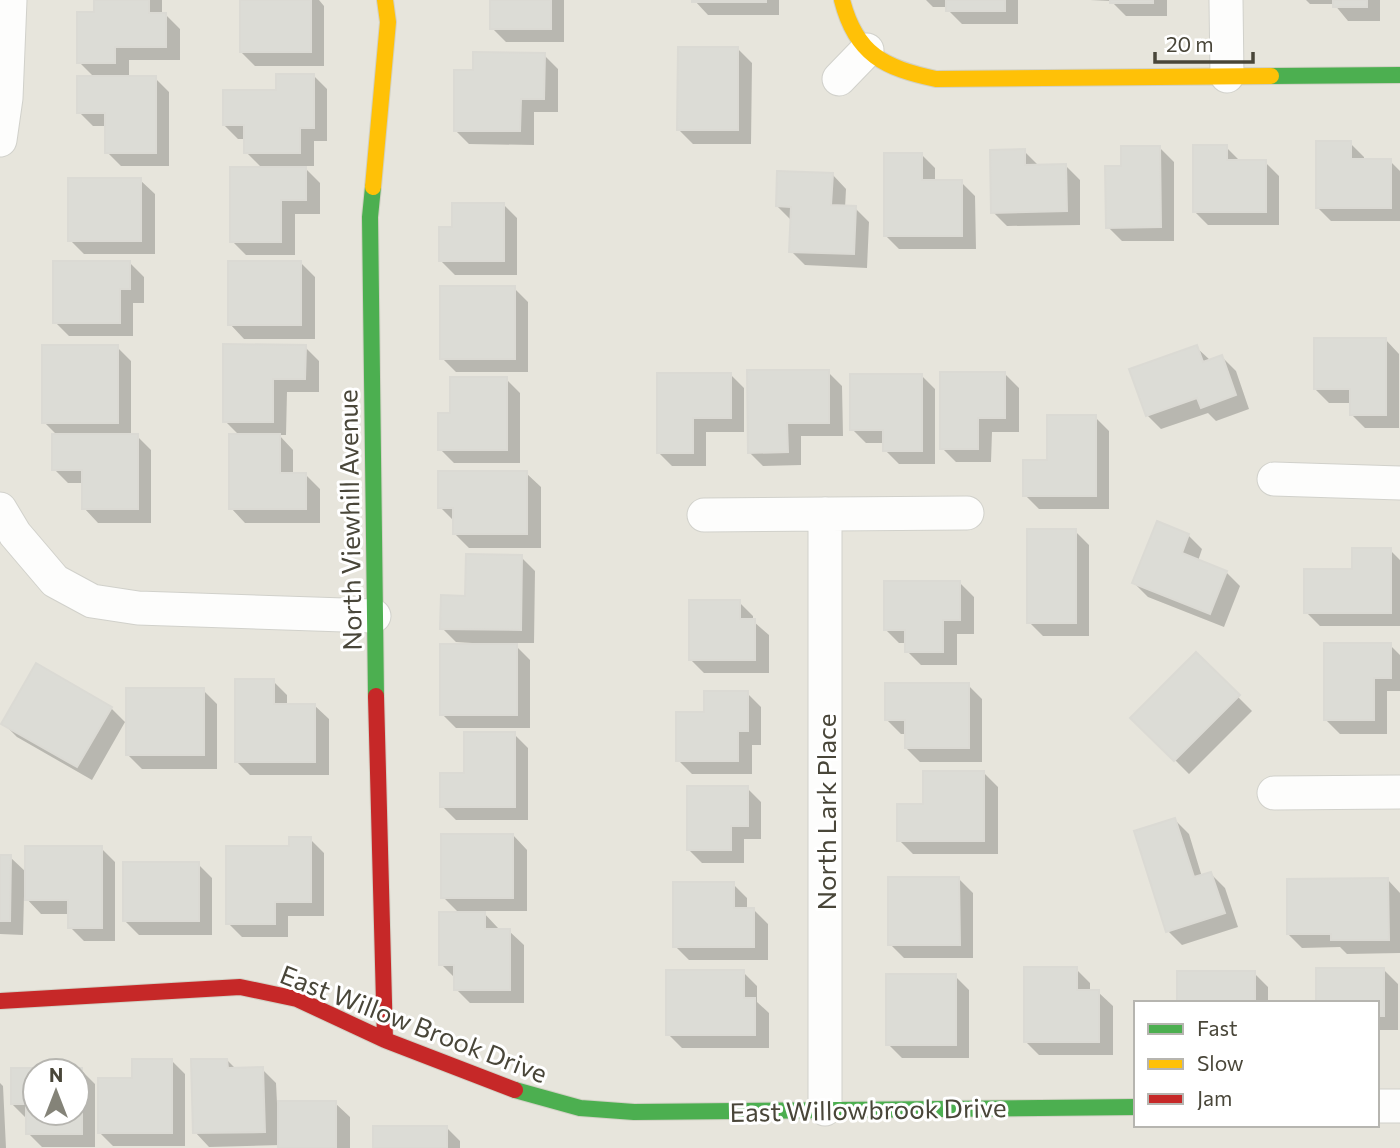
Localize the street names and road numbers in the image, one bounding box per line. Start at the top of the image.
street label: North Viewhill Avenue [331,389,367,651]
street label: North Lark Place [810,713,841,911]
street label: East Willow Brook Drive [276,958,552,1088]
street label: East Willowbrook Drive [729,1091,1007,1127]

